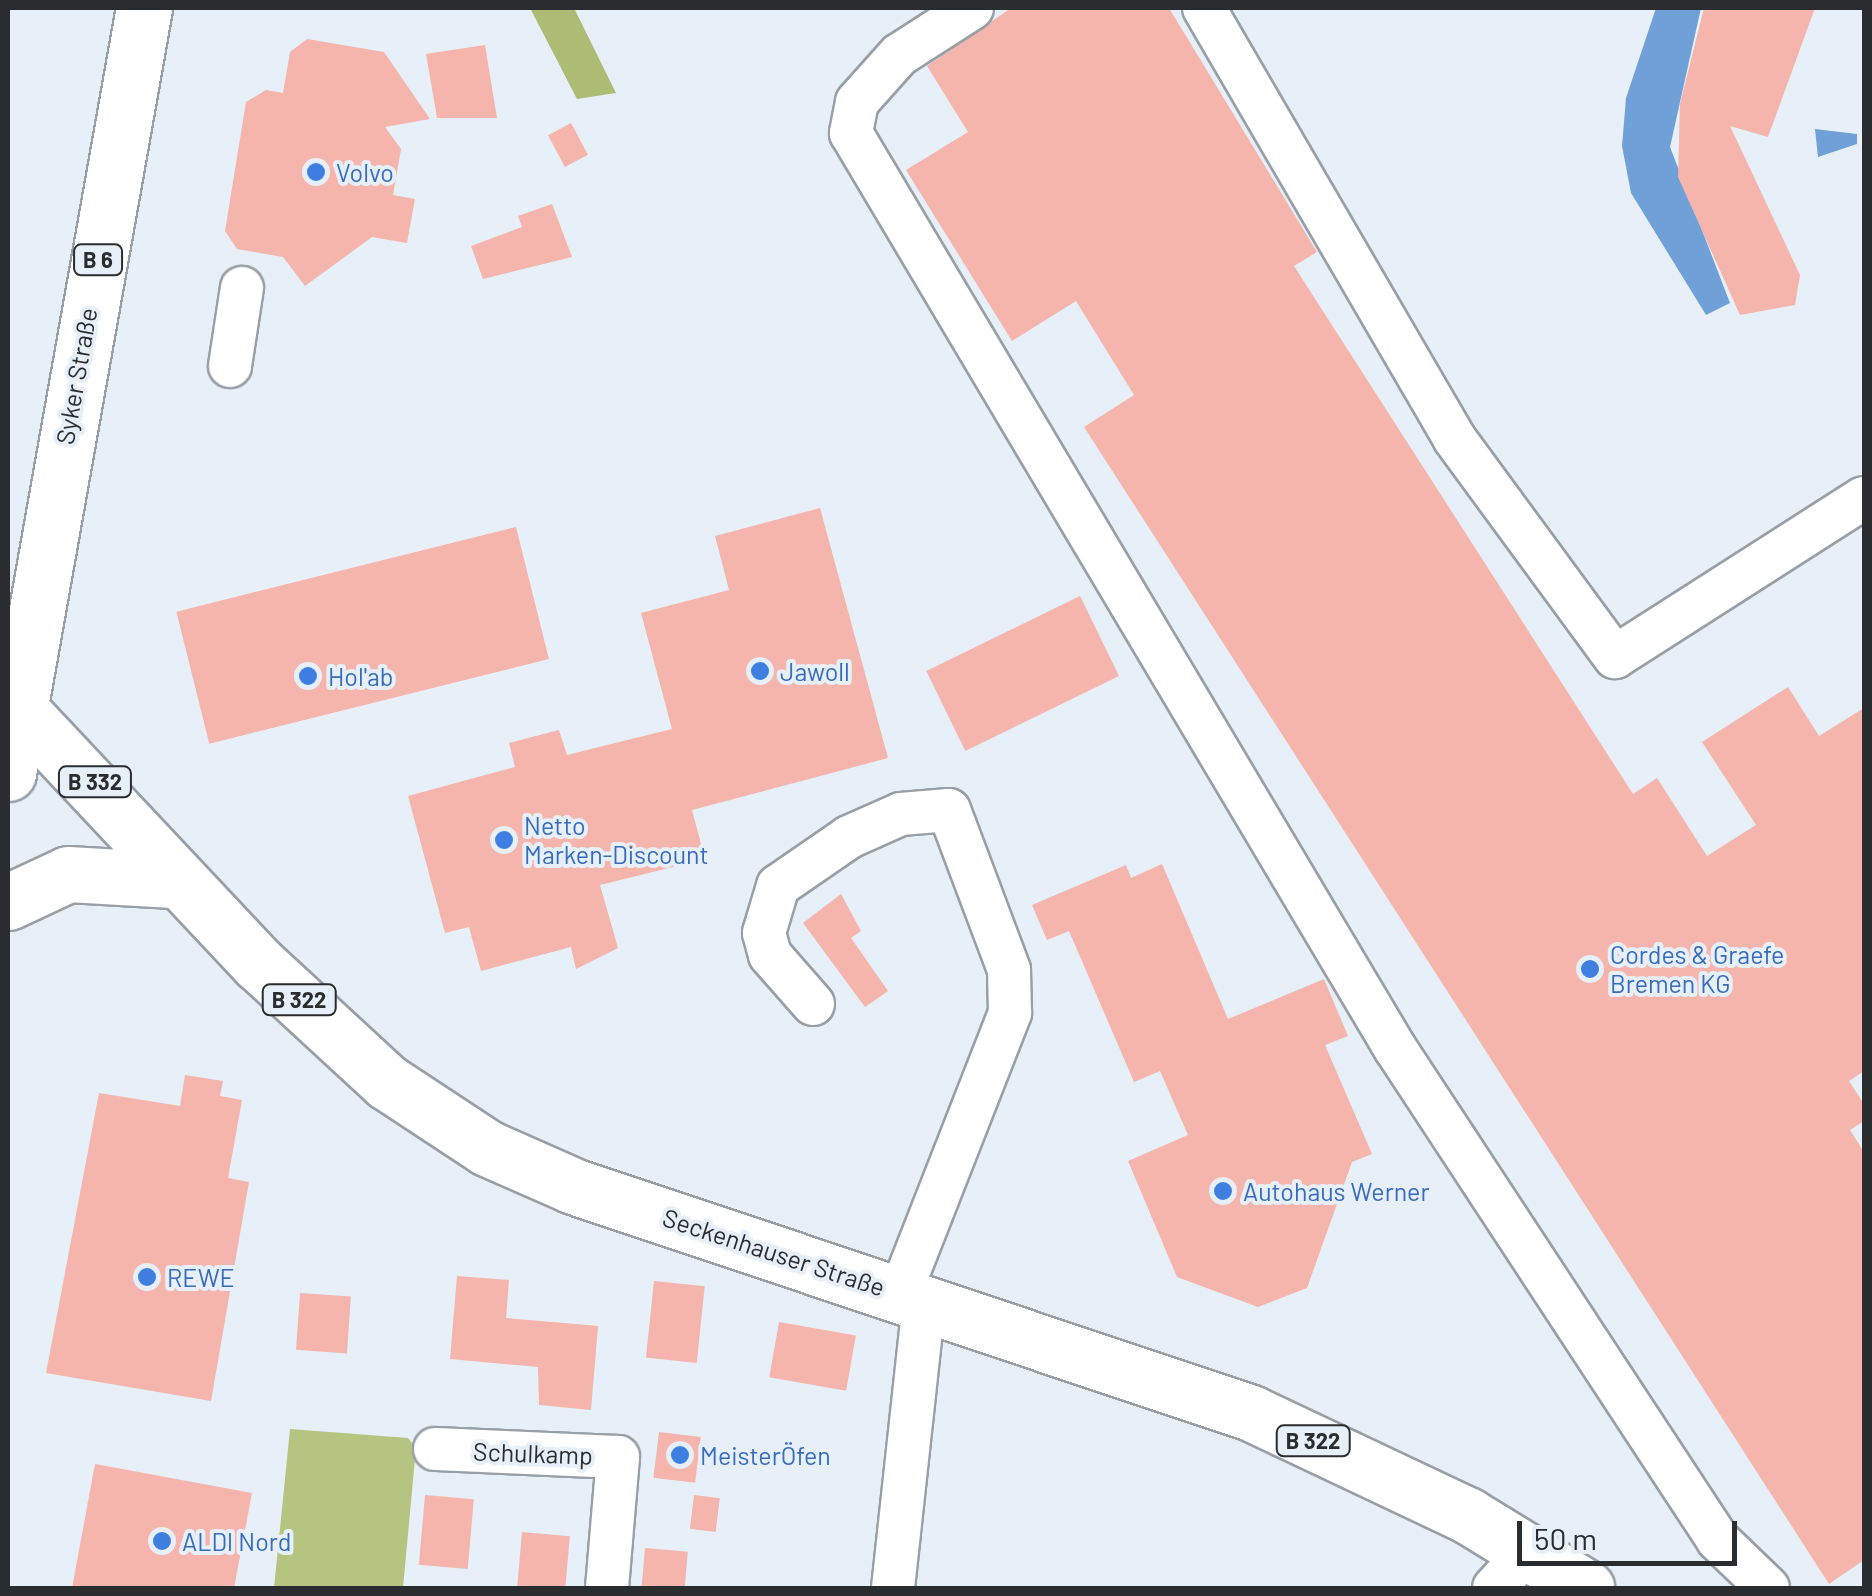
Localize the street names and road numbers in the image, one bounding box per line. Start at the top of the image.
road number: B 6 [73,243,123,277]
street label: Syker Straße [49,305,103,447]
road number: B 332 [58,765,132,799]
road number: B 322 [262,983,336,1017]
street label: Seckenhauser Straße [659,1202,889,1302]
road number: B 322 [1276,1424,1350,1458]
street label: Schulkamp [473,1436,593,1470]

